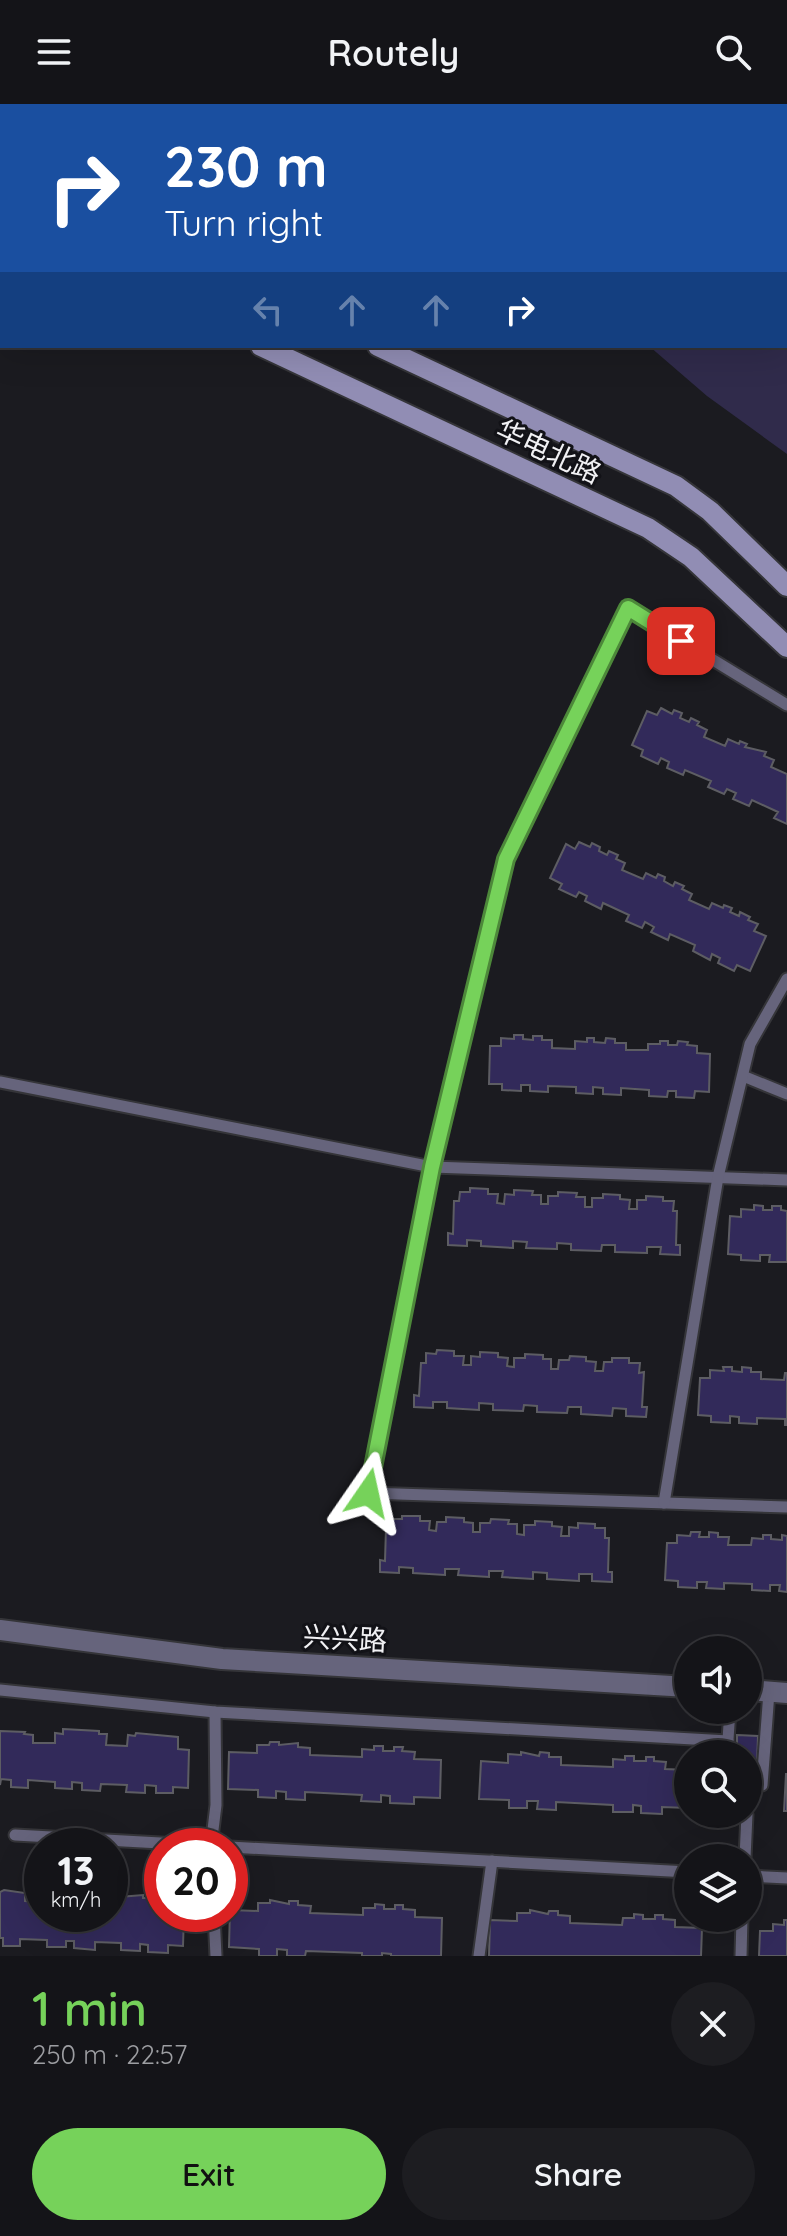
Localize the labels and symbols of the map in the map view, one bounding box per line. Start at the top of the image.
street label: 华电北路 [491,411,607,491]
pin [647,607,715,675]
position arrow [326,1451,410,1535]
street label: 兴兴路 [302,1618,388,1658]
speed limit sign: 20 [144,1828,248,1932]

